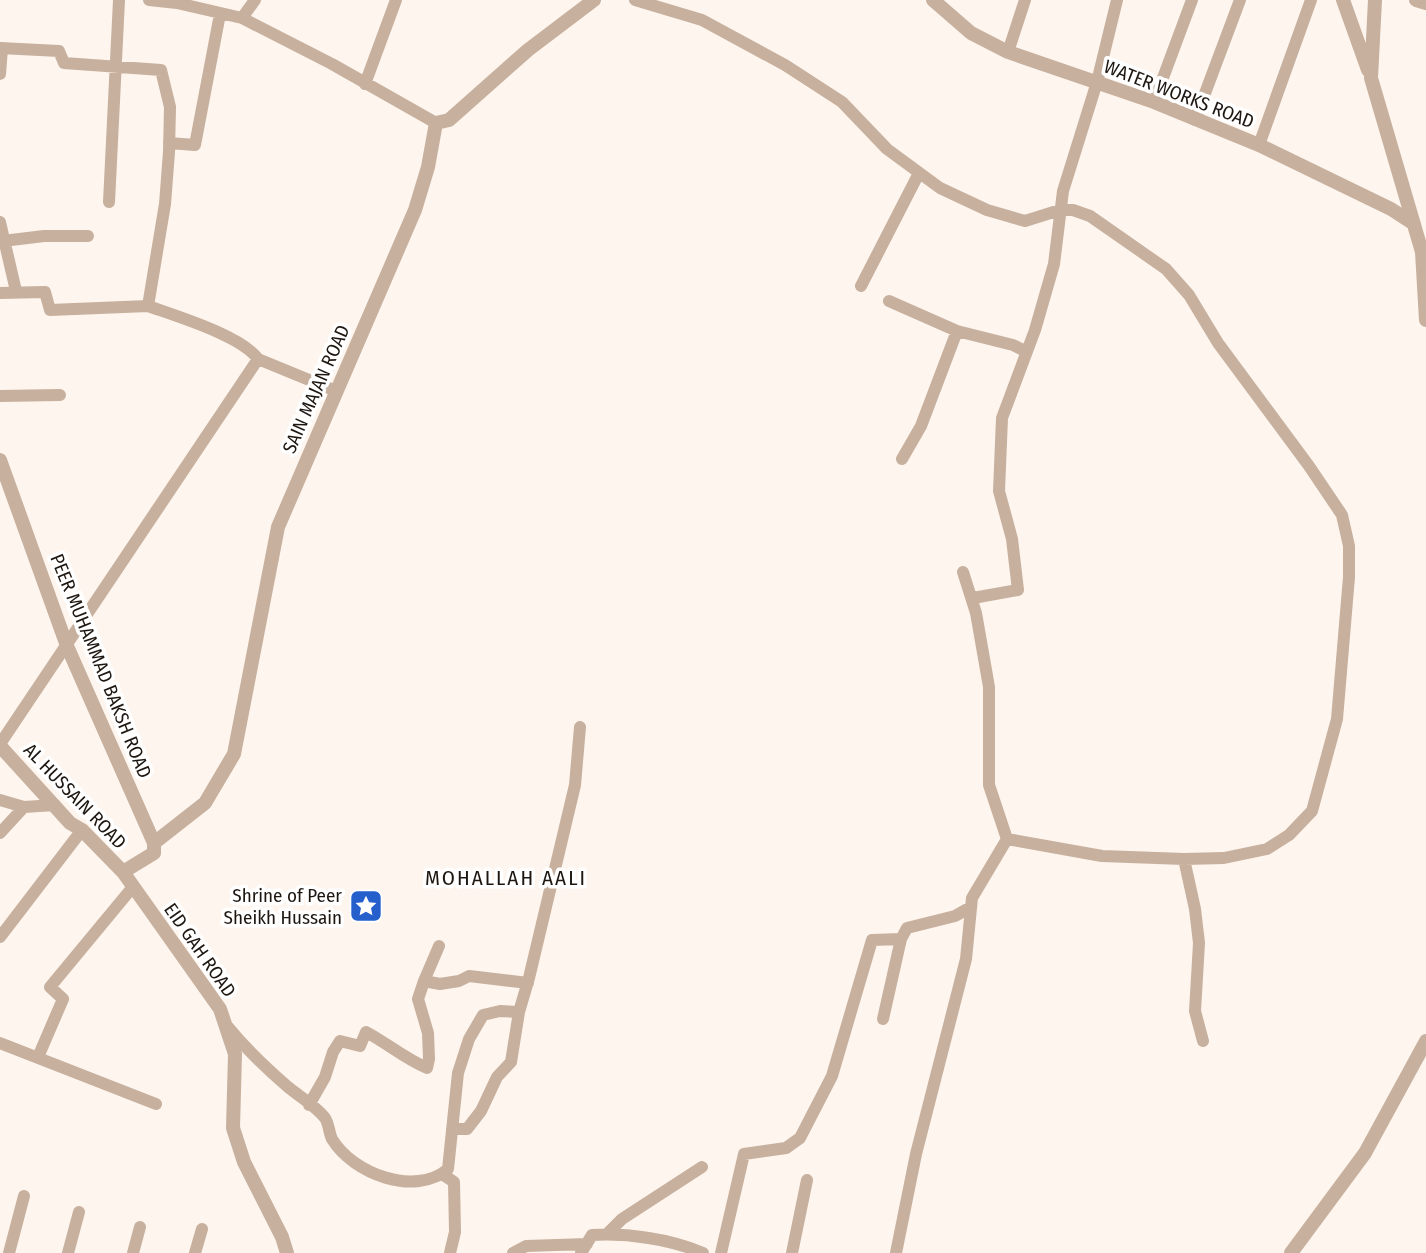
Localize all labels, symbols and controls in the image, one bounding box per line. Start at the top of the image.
street label: WATER WORKS ROAD [1101,55,1257,133]
street label: SAIN MAJAN ROAD [277,321,355,457]
street label: PEER MUHAMMAD BAKSH ROAD [45,551,157,781]
street label: AL HUSSAIN ROAD [19,738,131,854]
district label: MOHALLAH AALI [425,865,587,891]
place label: Shrine of Peer Sheikh Hussain [224,884,342,929]
place icon: Shrine of Peer Sheikh Hussain [347,887,385,925]
street label: EID GAH ROAD [159,899,241,1001]

